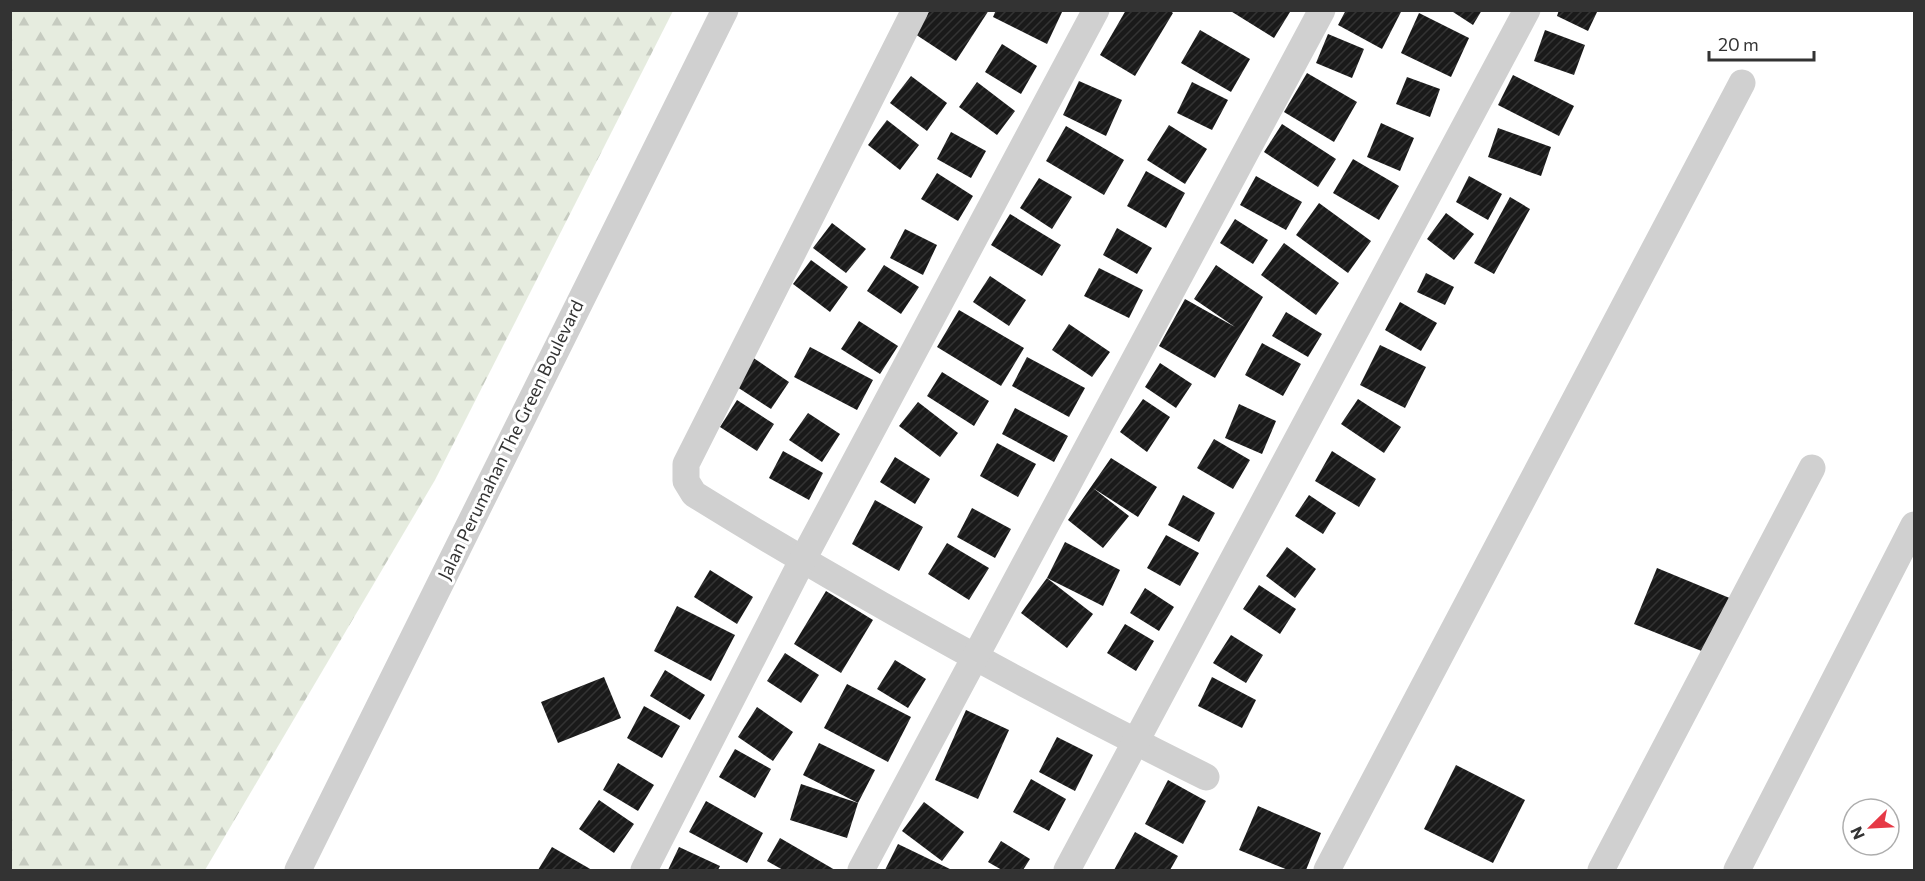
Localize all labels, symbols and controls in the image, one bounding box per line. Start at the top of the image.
scale bar [1709,24,1814,62]
text: 20 m [1718,33,1759,55]
street label: Jalan Perumahan The Green Boulevard [433,296,588,583]
north arrow [1841,797,1901,857]
text: N [1846,824,1868,843]

